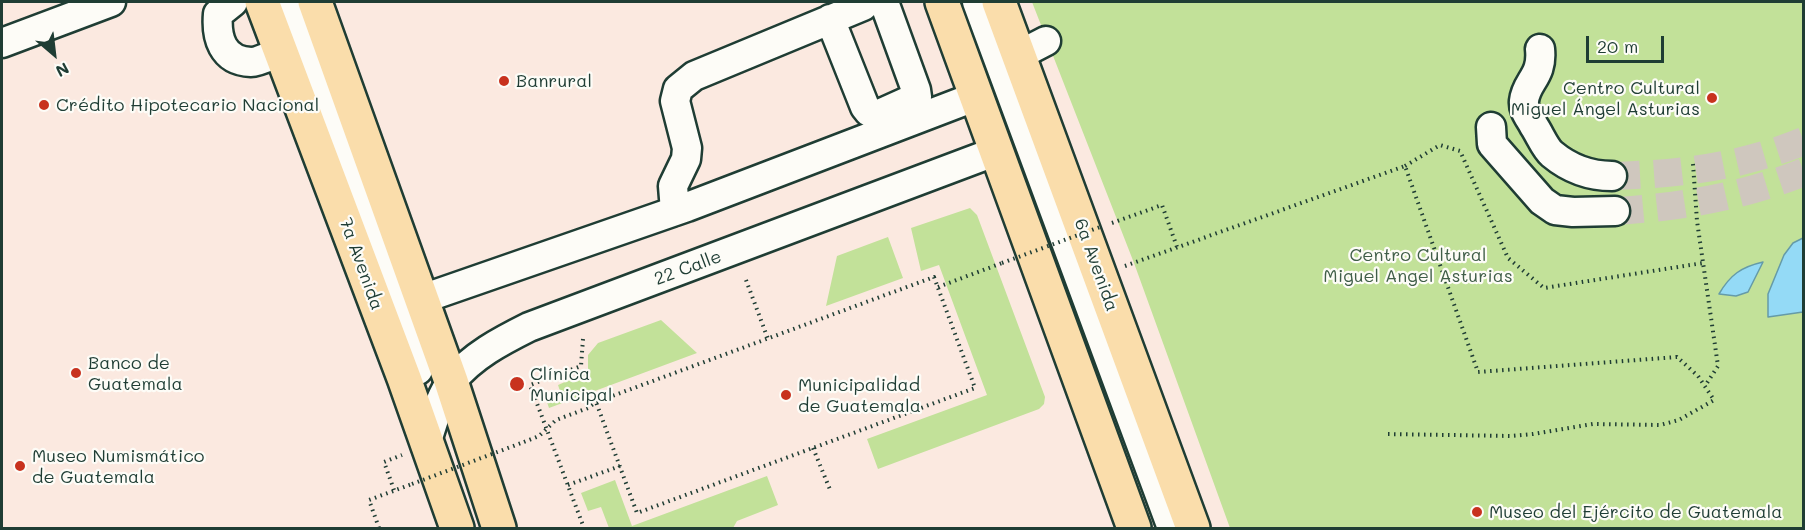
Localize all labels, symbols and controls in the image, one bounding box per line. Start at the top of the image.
north arrow [24,24,84,84]
scale bar [1589,24,1667,62]
text: 20 m [1597,34,1638,58]
text: N [52,58,73,82]
place label: Banrural [516,70,592,92]
marker: Banrural [497,74,511,88]
place label: Centro Cultural Miguel Ángel Asturias [1511,77,1700,119]
marker: Centro Cultural Miguel Ángel Asturias [1705,91,1719,105]
place label: Crédito Hipotecario Nacional [56,94,319,116]
marker: Crédito Hipotecario Nacional [37,98,51,112]
street label: 7a Avenida [334,215,388,313]
street label: 6a Avenida [1069,216,1123,314]
park label: Centro Cultural Miguel Angel Asturias [1323,244,1513,286]
street label: 22 Calle [651,246,725,290]
place label: Banco de Guatemala [88,352,183,394]
place label: Clínica Municipal [530,363,613,406]
marker: Banco de Guatemala [69,366,83,380]
place label: Municipalidad de Guatemala [798,374,921,416]
marker: Clínica Municipal [508,375,526,393]
marker: Municipalidad de Guatemala [779,388,793,402]
place label: Museo Numismático de Guatemala [32,445,204,488]
marker: Museo Numismático de Guatemala [13,459,27,473]
place label: Museo del Ejército de Guatemala [1489,501,1782,523]
marker: Museo del Ejército de Guatemala [1470,505,1484,519]

